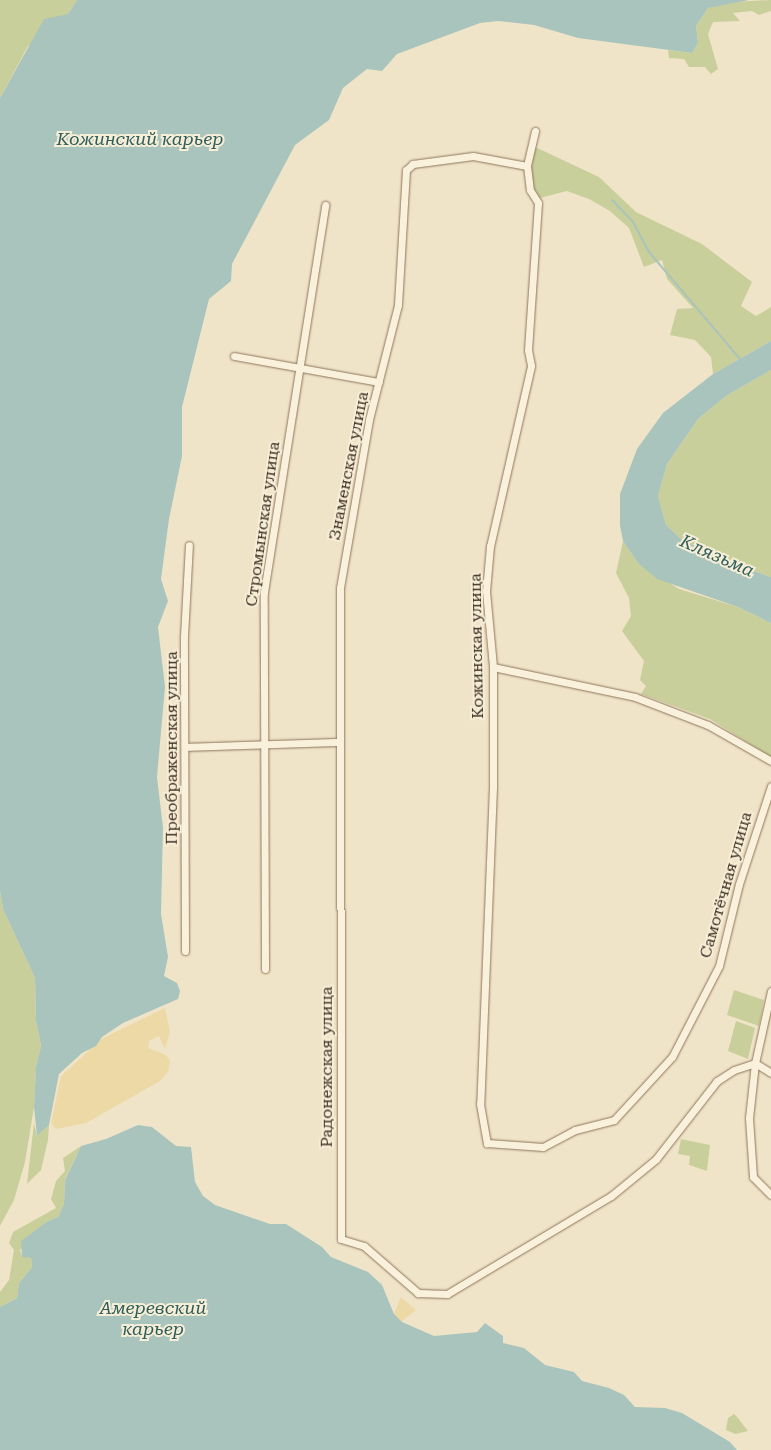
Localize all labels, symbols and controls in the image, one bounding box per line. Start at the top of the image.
water label: Кожинский карьер [57,128,223,150]
street label: Знаменская улица [325,390,373,542]
street label: Стромынская улица [242,440,284,608]
water label: Клязьма [677,530,757,582]
street label: Кожинская улица [466,573,488,719]
street label: Преображенская улица [162,651,182,845]
street label: Самотёчная улица [696,810,756,960]
street label: Радонежская улица [317,987,337,1147]
water label: Амеревский карьер [100,1298,206,1340]

